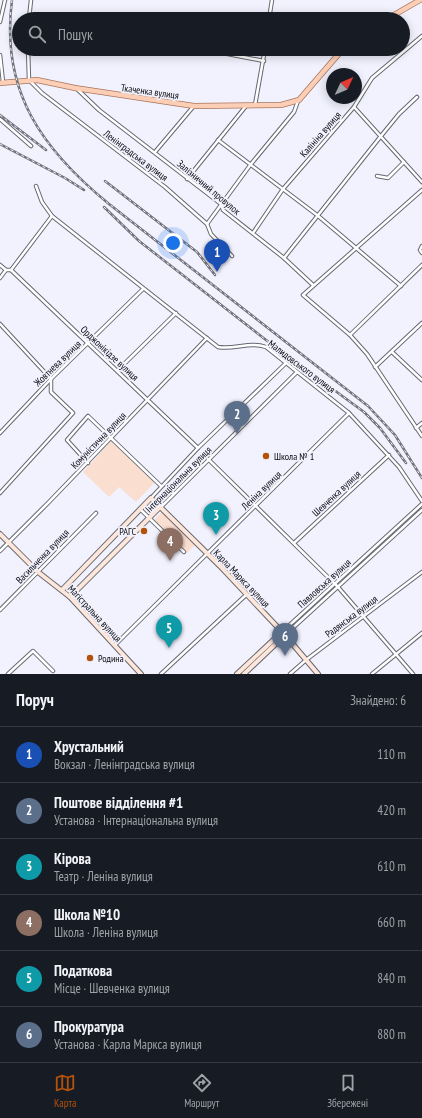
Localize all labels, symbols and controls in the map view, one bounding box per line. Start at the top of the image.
search box [12,12,410,56]
icon: search [26,23,48,45]
text: Пошук [58,25,93,44]
north arrow [326,68,362,104]
street label: Ткаченка вулиця [120,81,180,102]
street label: Калініна вулиця [297,109,344,160]
street label: Ленінградська вулиця [100,126,171,184]
street label: Залізничний провулок [174,157,243,218]
your location [163,233,183,253]
pin: 1 [204,239,230,272]
street label: Орджонікідзе вулиця [78,323,142,384]
street label: Жовтнева вулиця [30,337,84,390]
street label: Малидовського вулиця [266,337,338,396]
pin: 2 [224,401,250,434]
street label: Комуністична вулиця [68,409,129,472]
street label: Інтернаціональна вулиця [142,443,214,515]
place label: Школа № 1 [274,450,314,463]
marker: Школа № 1 [261,451,271,461]
street label: Шевченка вулиця [309,467,364,519]
street label: Леніна вулиця [238,468,284,513]
pin: 3 [203,502,229,535]
place label: РАГС [119,525,136,538]
street label: Васильченка вулиця [13,526,72,586]
marker: РАГС [139,526,149,536]
pin: 4 [157,528,183,561]
street label: Карла Маркса вулиця [211,546,273,610]
street label: Павловська вулиця [295,556,354,611]
street label: Магістральна вулиця [65,582,124,645]
street label: Радянська вулиця [322,592,380,640]
pin: 5 [156,615,182,648]
pin: 6 [272,623,298,656]
place label: Родина [98,652,124,665]
marker: Родина [85,653,95,663]
text: Поруч [16,689,54,711]
text: Знайдено: 6 [350,692,406,709]
text: Хрустальний [54,737,124,756]
text: 1 [26,746,32,763]
text: 110 m [377,746,406,763]
text: Вокзал · Ленінградська вулиця [54,756,195,773]
text: Поштове відділення #1 [54,793,183,812]
text: 2 [26,802,32,819]
text: 420 m [377,802,406,819]
text: Установа · Інтернаціональна вулиця [54,812,218,829]
text: Кірова [54,849,91,868]
text: 3 [26,858,32,875]
text: 610 m [377,858,406,875]
text: Театр · Леніна вулиця [54,868,153,885]
text: Школа №10 [54,905,120,924]
text: 4 [26,914,32,931]
text: 660 m [377,914,406,931]
text: Школа · Леніна вулиця [54,924,158,941]
text: Податкова [54,961,112,980]
text: 5 [26,970,32,987]
text: 840 m [377,970,406,987]
text: Місце · Шевченка вулиця [54,980,170,997]
text: Прокуратура [54,1017,124,1036]
text: 6 [26,1026,32,1043]
text: 880 m [377,1026,406,1043]
text: Установа · Карла Маркса вулиця [54,1036,202,1053]
tab: Карта [54,1072,76,1110]
tab: Маршрут [184,1072,219,1110]
tab: Збережені [327,1072,368,1110]

